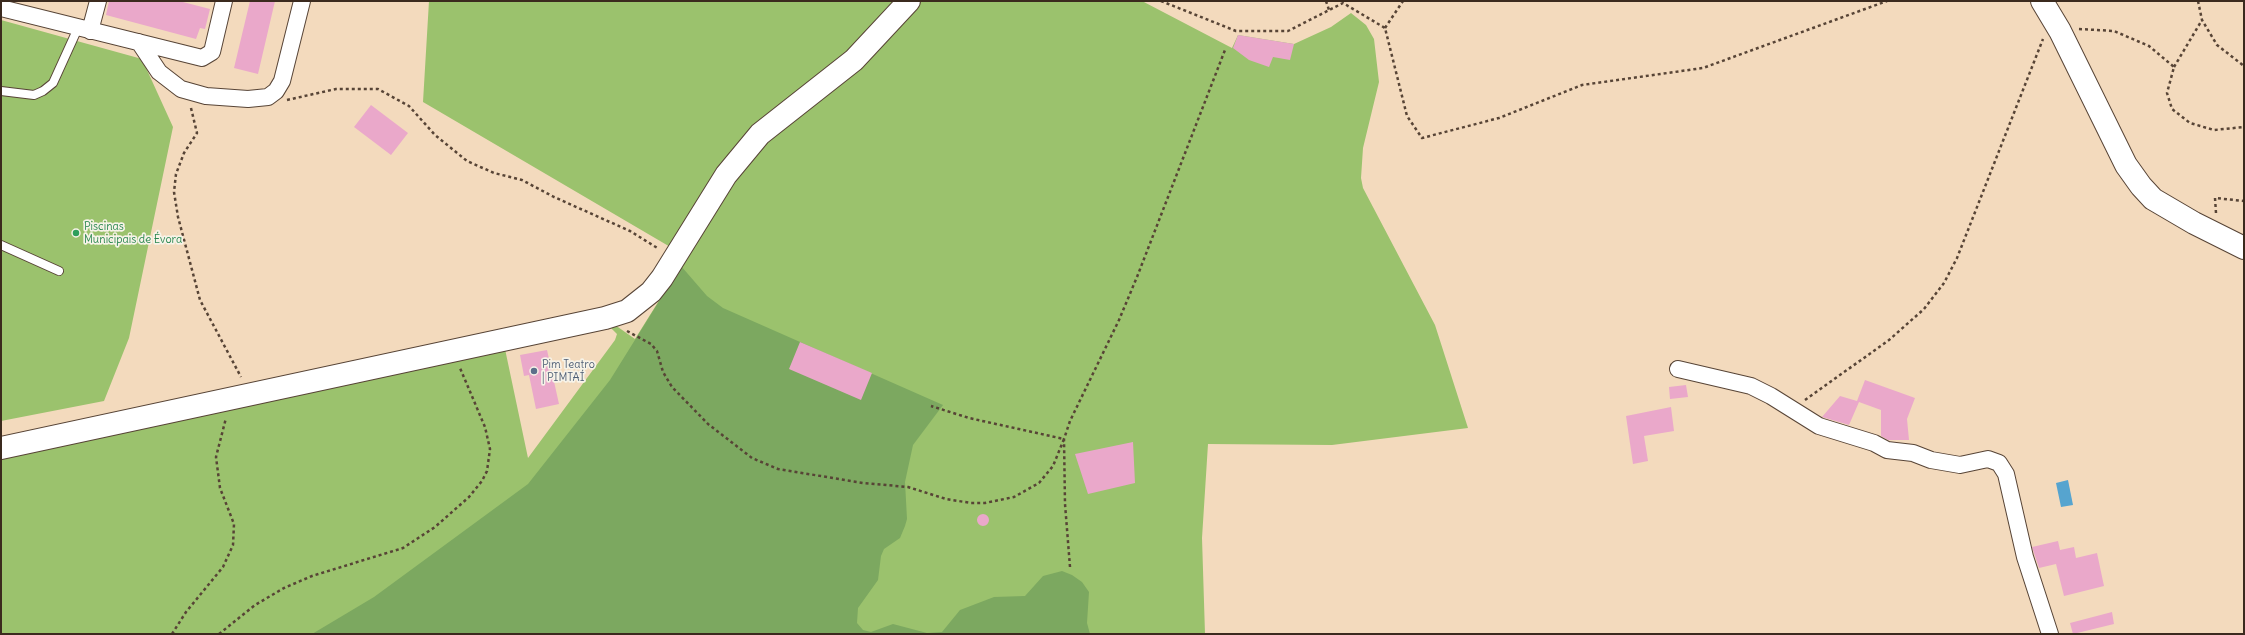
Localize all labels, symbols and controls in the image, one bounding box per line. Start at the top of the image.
place label: Piscinas Municipais de Évora [84,220,182,246]
marker: Piscinas Municipais de Évora [71,228,81,238]
place label: Pim Teatro | PIMTAÍ [542,358,595,384]
marker: Pim Teatro | PIMTAÍ [529,366,539,376]

